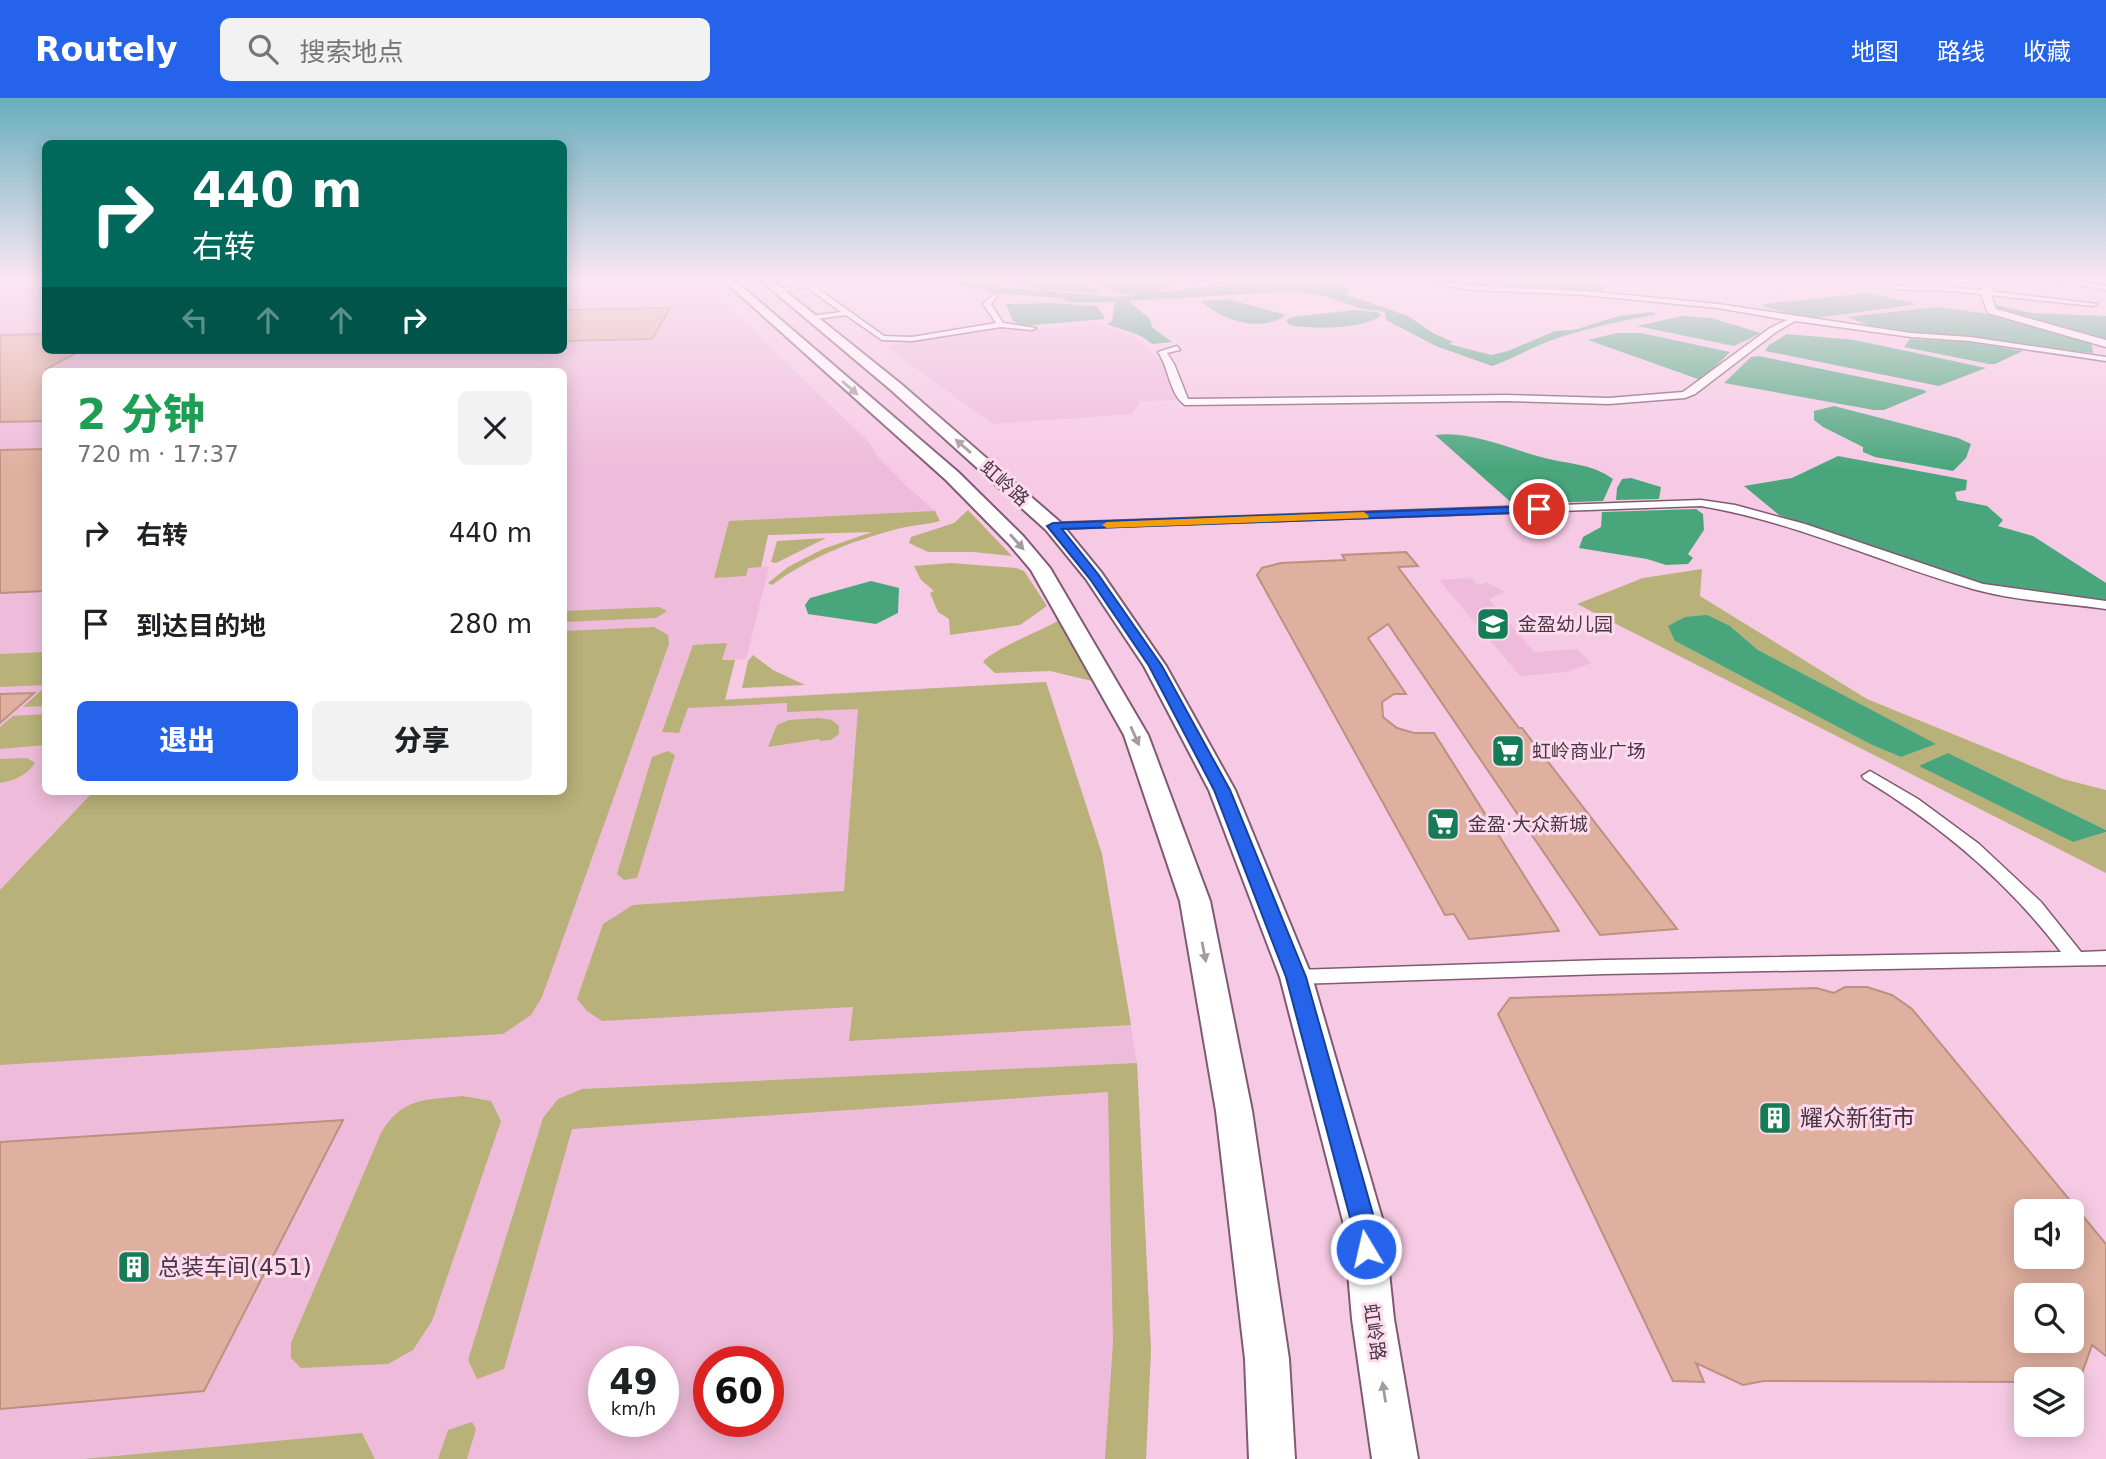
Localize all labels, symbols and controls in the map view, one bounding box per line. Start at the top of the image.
search box [220,18,710,81]
text: Routely [35,30,178,69]
icon: search [244,30,282,68]
text: 搜索地点 [300,37,404,67]
text: 地图 [1851,38,1899,66]
text: 路线 [1937,38,1985,66]
text: 收藏 [2023,38,2071,66]
text: 440 m [192,162,362,219]
icon: right [77,168,168,259]
text: 右转 [192,228,256,266]
icon: left [176,301,214,339]
icon: ahead [249,301,287,339]
icon: ahead [322,301,360,339]
icon: right [395,301,433,339]
one-way arrow [841,380,859,396]
text: 2 分钟 [77,390,205,439]
button: close [458,391,532,465]
one-way arrow [954,438,972,454]
text: 720 m · 17:37 [77,441,239,467]
street label: 虹岭路 [976,456,1034,510]
pin [1509,479,1569,539]
icon: arrive [1520,490,1558,528]
icon: right [77,514,115,552]
text: 440 m [449,518,532,548]
text: 右转 [136,520,188,550]
one-way arrow [1009,533,1025,551]
icon: arrive [77,605,115,643]
school or university icon: 金盈幼儿园 [1474,605,1512,643]
text: 280 m [449,609,532,639]
text: 到达目的地 [136,611,266,641]
place label: 金盈幼儿园 [1518,613,1613,635]
button: 退出 [77,701,298,781]
button: 分享 [312,701,532,781]
one-way arrow [1129,726,1141,746]
supermarket icon: 虹岭商业广场 [1489,732,1527,770]
place label: 虹岭商业广场 [1532,740,1646,762]
supermarket icon: 金盈·大众新城 [1424,805,1462,843]
place label: 金盈·大众新城 [1468,813,1588,835]
one-way arrow [1199,941,1210,963]
building icon: 耀众新街市 [1756,1099,1794,1137]
place label: 耀众新街市 [1800,1105,1915,1131]
map controls [2014,1199,2084,1437]
button: sound [2014,1199,2084,1269]
position arrow [1329,1212,1403,1286]
building icon: 总装车间(451) [115,1248,153,1286]
place label: 总装车间(451) [158,1254,312,1280]
button: search [2014,1283,2084,1353]
street label: 虹岭路 [1360,1302,1390,1362]
speed limit sign: 60 [693,1346,784,1437]
text: 49 [609,1362,658,1402]
button: layers [2014,1367,2084,1437]
one-way arrow [1378,1381,1389,1403]
text: km/h [611,1398,656,1419]

